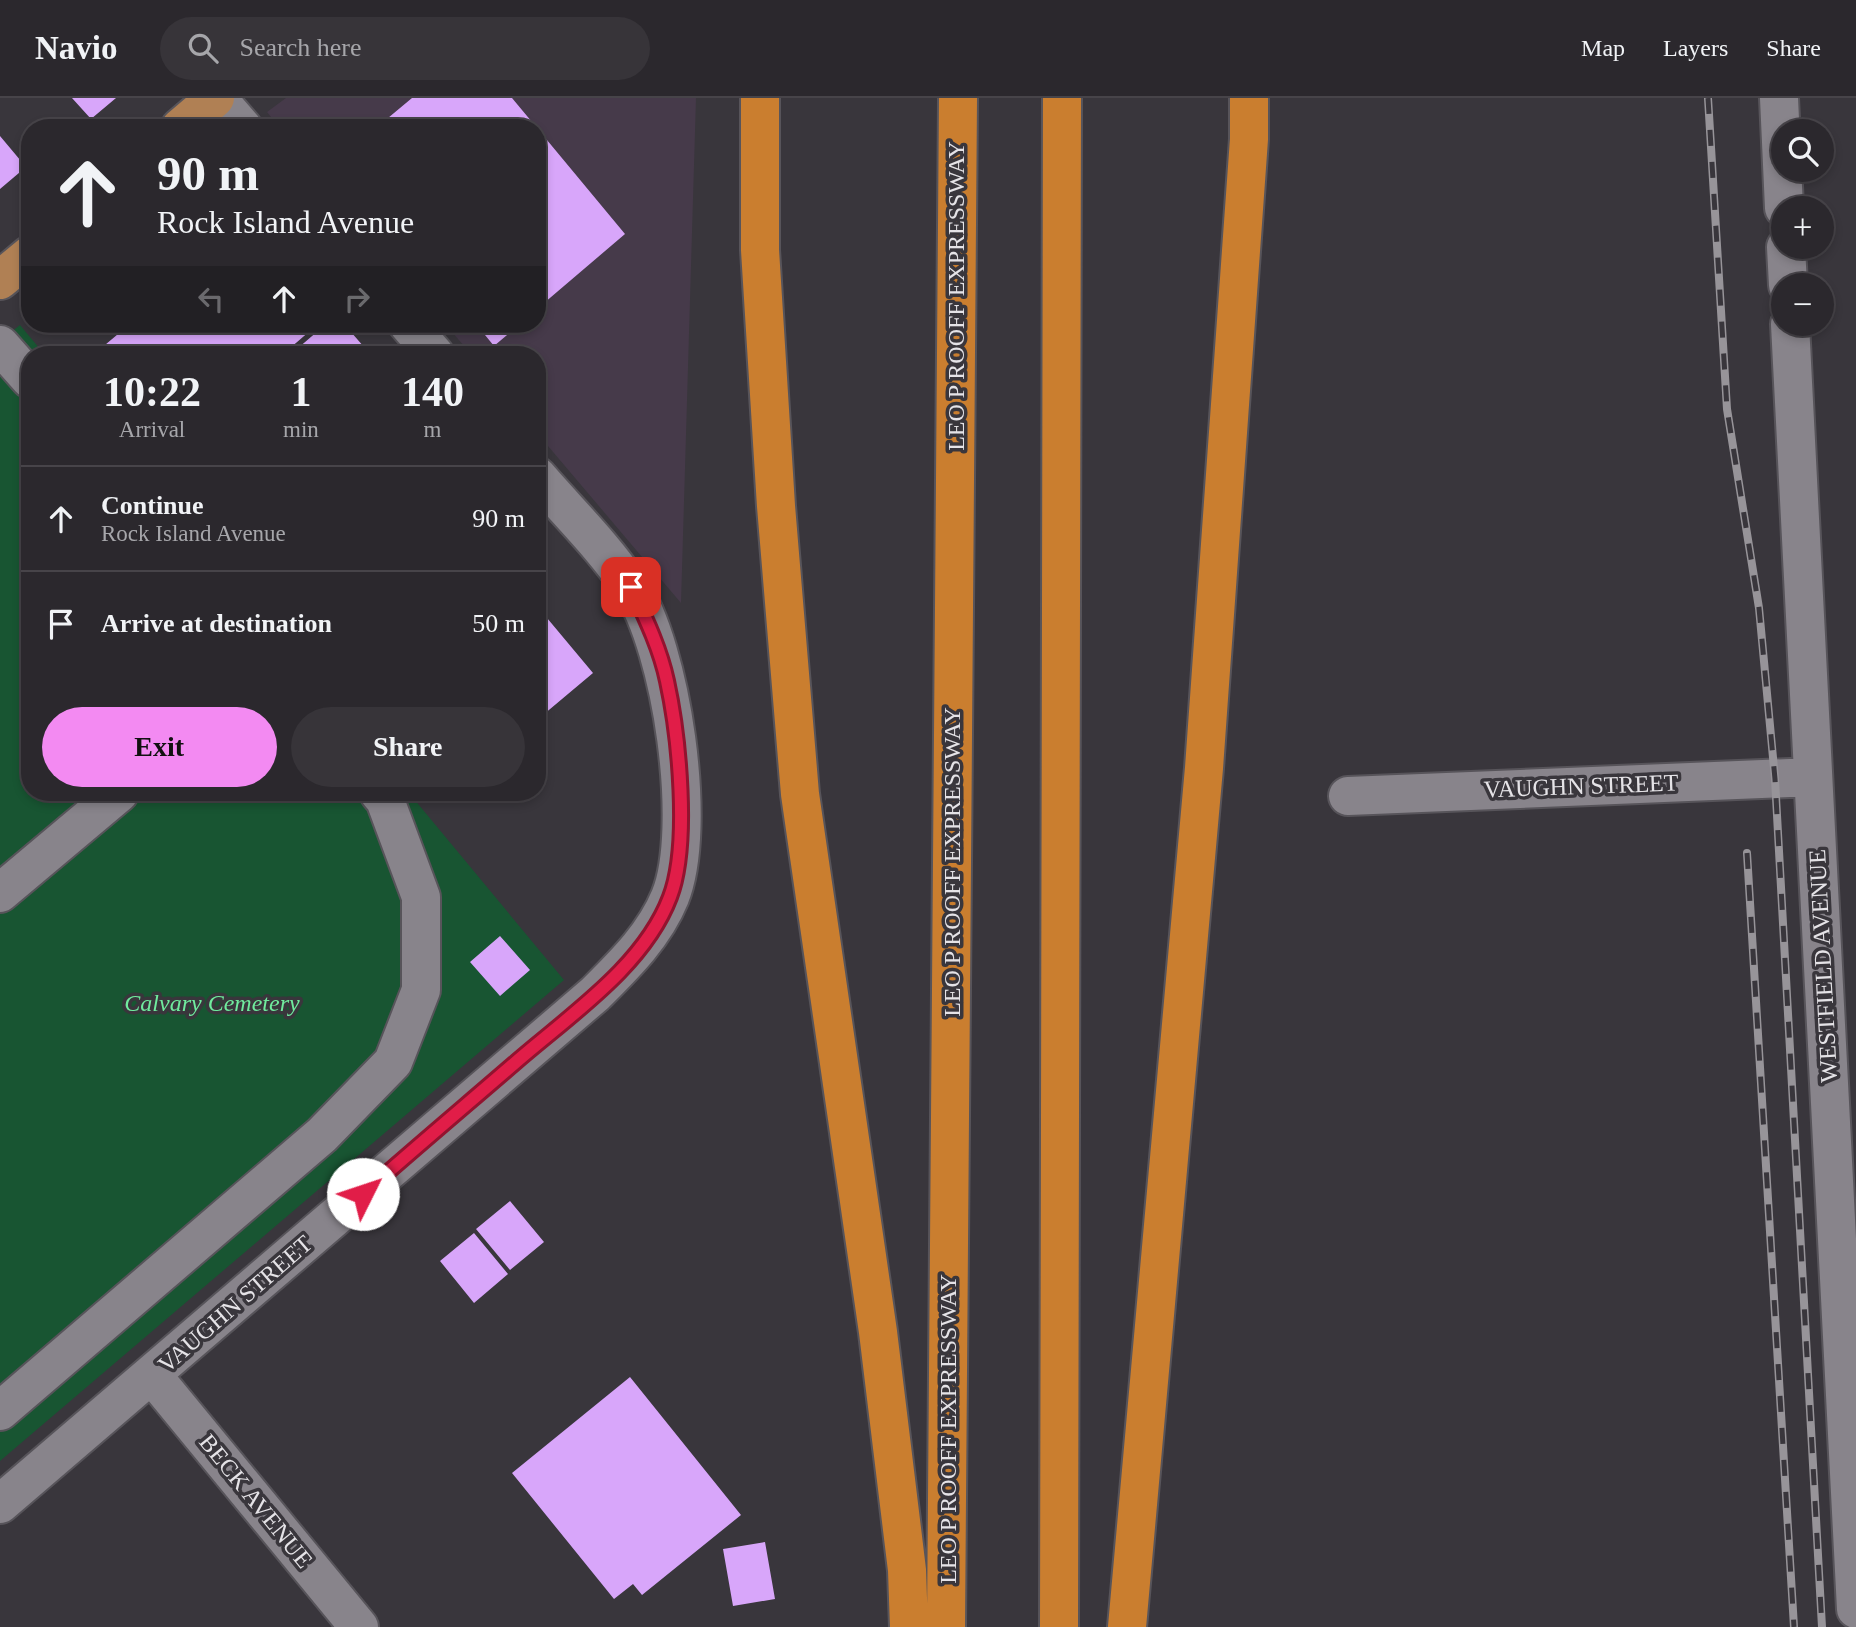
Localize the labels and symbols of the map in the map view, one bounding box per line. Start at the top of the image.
street label: LEO P ROOFF EXPRESSWAY [943,141,969,451]
pin [601,557,661,617]
street label: LEO P ROOFF EXPRESSWAY [939,707,965,1017]
street label: VAUGHN STREET [1483,770,1679,802]
street label: WESTFIELD AVENUE [1804,849,1842,1083]
park label: Calvary Cemetery [124,990,300,1016]
position arrow [326,1157,400,1231]
street label: VAUGHN STREET [153,1230,317,1378]
street label: LEO P ROOFF EXPRESSWAY [935,1274,961,1584]
street label: BECK AVENUE [194,1429,318,1573]

